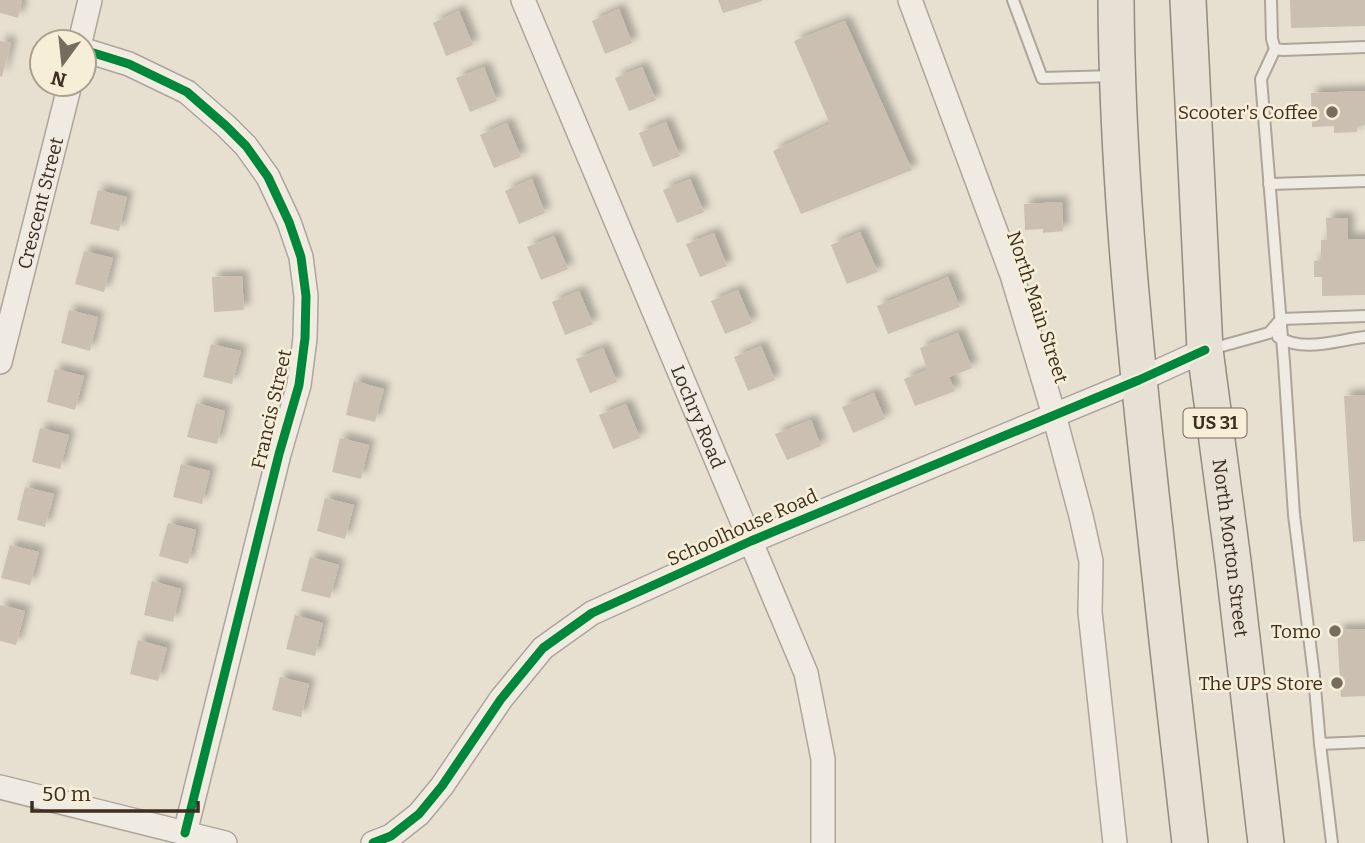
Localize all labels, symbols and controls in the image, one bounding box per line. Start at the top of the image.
north arrow [28,28,98,98]
text: N [48,66,69,92]
place label: Scooter's Coffee [1178,101,1318,124]
marker: Scooter's Coffee [1324,104,1340,120]
street label: Crescent Street [13,134,68,272]
street label: North Main Street [1002,228,1073,386]
street label: Francis Street [247,347,296,471]
street label: Lochry Road [666,362,730,472]
road number: US 31 [1184,408,1246,438]
street label: North Morton Street [1208,457,1253,638]
street label: Schoolhouse Road [663,484,821,571]
place label: Tomo [1271,620,1321,643]
marker: Tomo [1327,623,1343,639]
place label: The UPS Store [1199,672,1323,695]
marker: The UPS Store [1329,675,1345,691]
scale bar [32,770,198,814]
text: 50 m [42,781,91,807]

